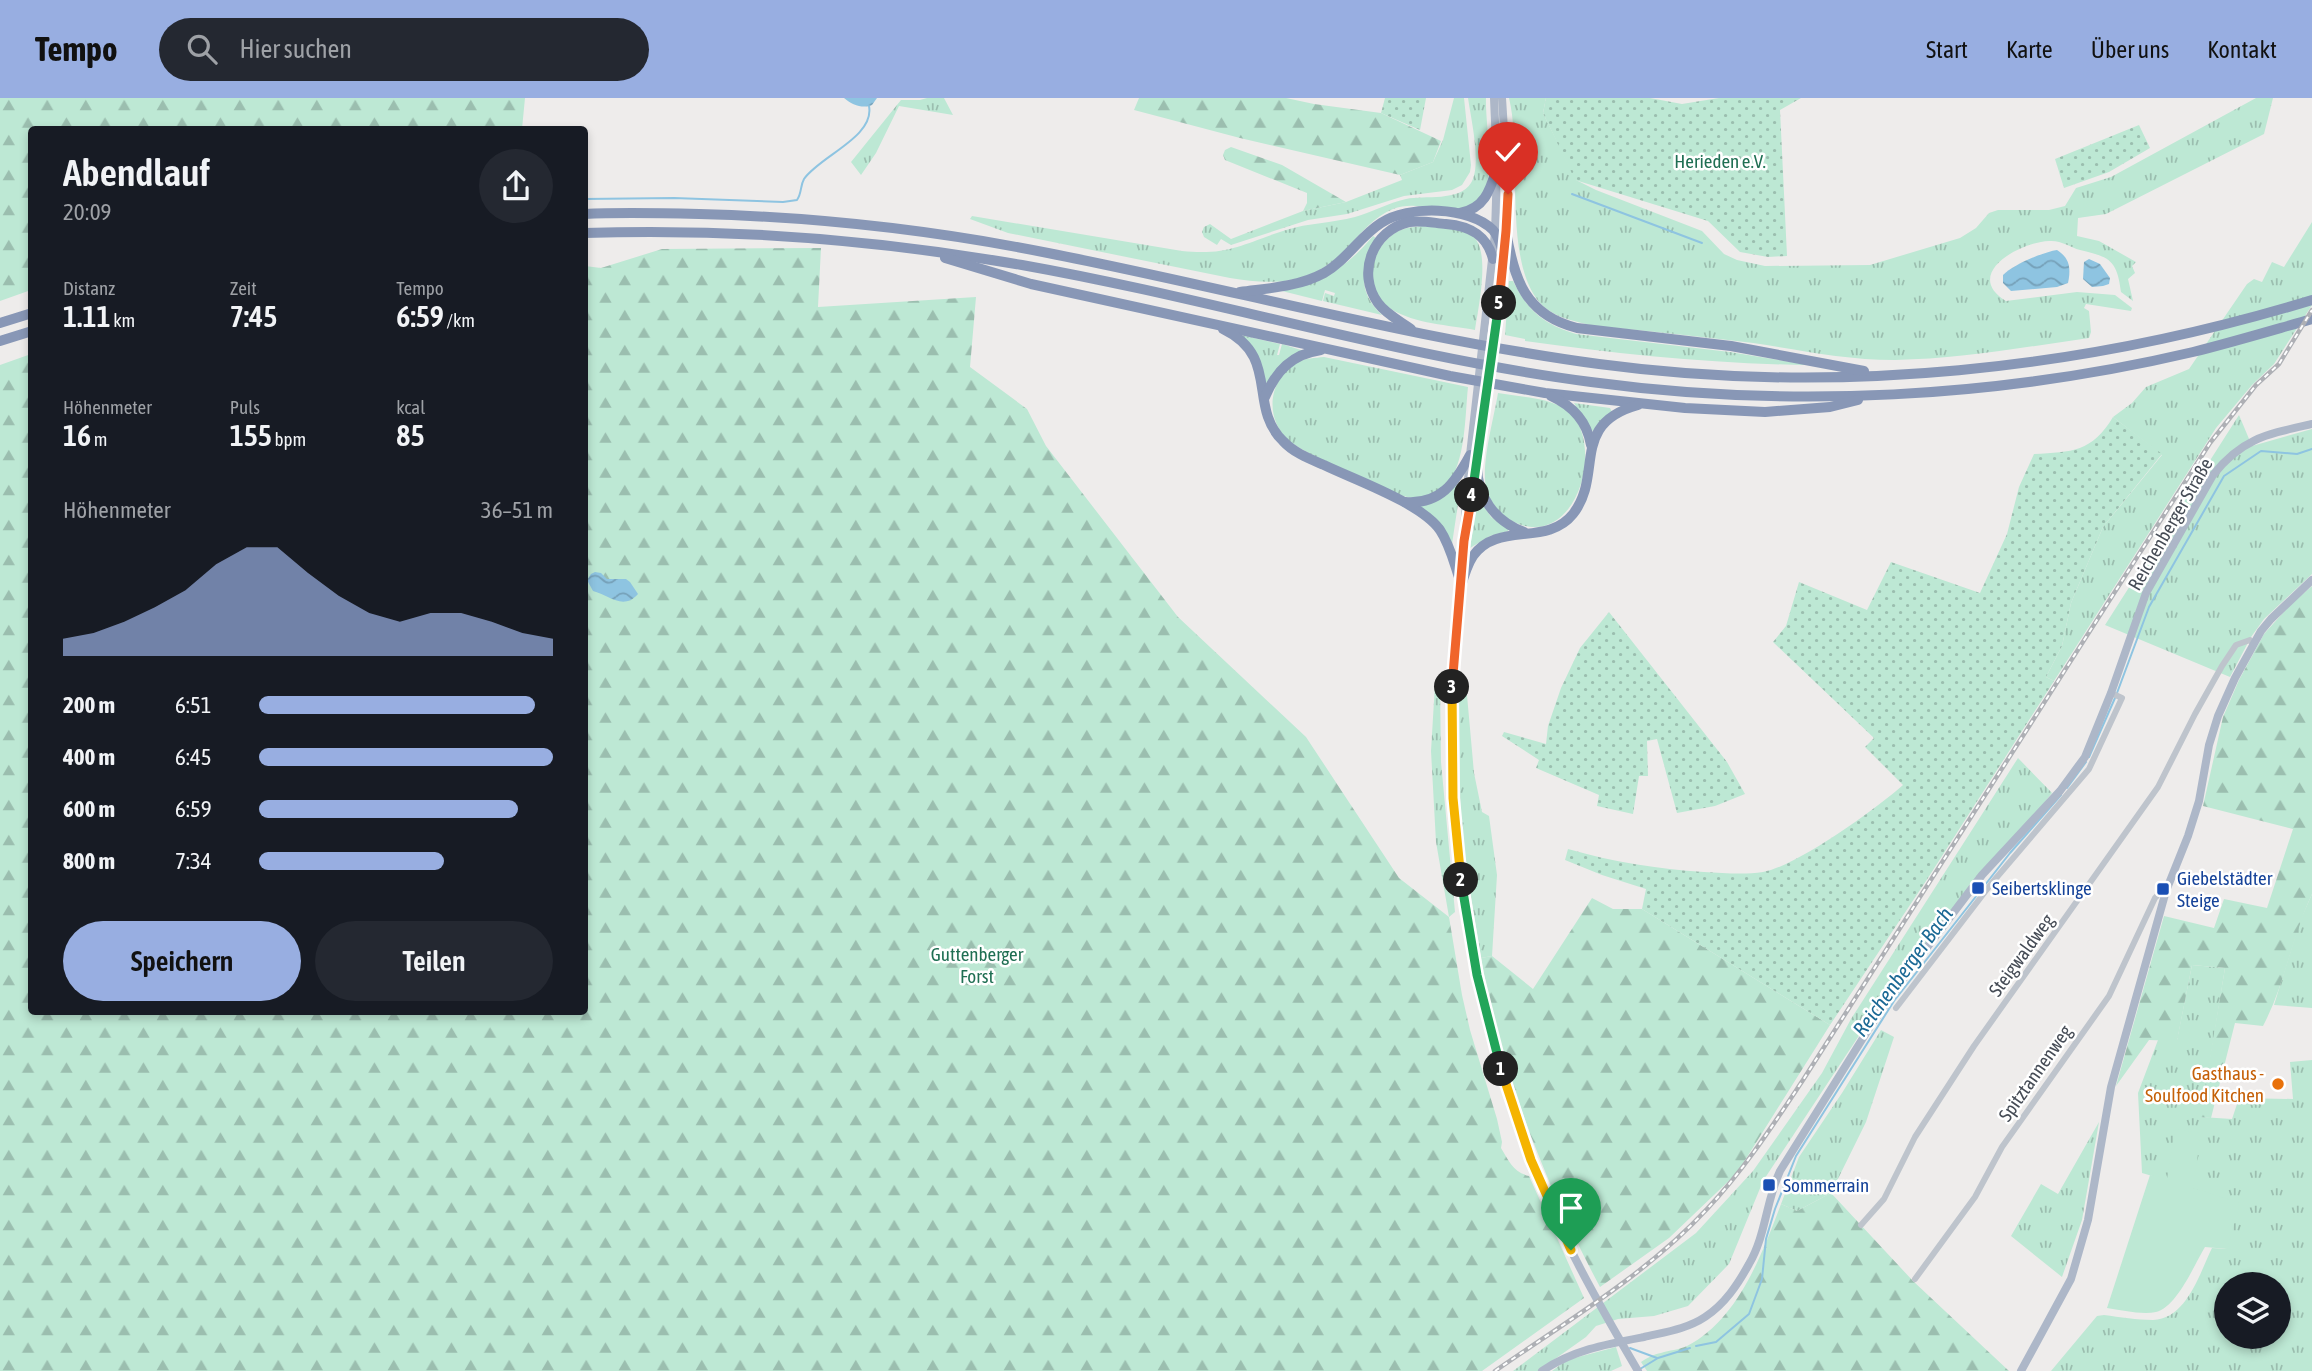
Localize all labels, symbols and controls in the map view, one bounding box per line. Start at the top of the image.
search box [159,18,649,81]
text: Tempo [35,30,117,68]
icon: search [183,30,221,68]
text: Hier suchen [239,34,352,64]
text: Start [1926,36,1968,63]
text: Karte [2006,36,2053,63]
text: Über uns [2091,36,2169,63]
text: Kontakt [2207,36,2277,63]
pin [1478,122,1538,194]
icon: check [1489,133,1527,171]
button: share [479,149,553,223]
park label: Herieden e.V. [1674,150,1766,172]
text: Abendlauf [63,151,210,194]
text: 20:09 [63,199,111,225]
text: Distanz [63,277,115,299]
text: Zeit [230,277,257,299]
text: Tempo [396,277,444,299]
pin: 5 [1482,286,1516,320]
text: 5 [1494,291,1503,313]
text: 1.11 [63,299,111,333]
text: 7:45 [230,299,277,333]
text: 6:59 [396,299,444,333]
text: km [111,309,135,331]
text: /km [444,309,475,331]
text: Höhenmeter [63,396,152,418]
text: Puls [230,396,260,418]
text: kcal [396,396,425,418]
text: 16 [63,418,91,452]
text: 155 [230,418,272,452]
text: 85 [396,418,425,452]
text: m [91,428,108,450]
text: bpm [272,428,306,450]
street label: Reichenberger Straße [2123,454,2217,594]
pin: 4 [1454,478,1490,512]
text: 4 [1467,483,1476,505]
text: Höhenmeter [63,497,171,523]
text: 36–51 m [481,497,553,523]
pin: 3 [1434,670,1470,704]
text: 3 [1447,675,1456,697]
text: 200 m [63,692,115,718]
text: 6:51 [175,692,212,718]
text: 400 m [63,744,115,770]
text: 6:45 [175,744,212,770]
text: 600 m [63,796,115,822]
text: 6:59 [175,796,212,822]
text: 800 m [63,848,115,874]
text: 7:34 [175,848,212,874]
pin: 2 [1444,862,1478,898]
place label: Giebelstädter Steige [2177,867,2273,911]
text: 2 [1456,868,1465,890]
place label: Seibertsklinge [1992,877,2092,899]
marker: Seibertsklinge [1970,880,1986,896]
marker: Giebelstädter Steige [2155,881,2171,897]
water label: Reichenberger Bach [1847,902,1957,1040]
street label: Steigwaldweg [1984,909,2059,1000]
button: Speichern [63,921,301,1001]
button: Teilen [315,921,553,1001]
park label: Guttenberger Forst [931,943,1024,987]
street label: Spitztannenweg [1994,1020,2077,1125]
pin: 1 [1484,1052,1518,1086]
text: 1 [1496,1057,1505,1079]
place label: Gasthaus - Soulfood Kitchen [2145,1062,2264,1106]
marker: Gasthaus - Soulfood Kitchen [2270,1076,2286,1092]
place label: Sommerrain [1783,1174,1869,1196]
marker: Sommerrain [1761,1177,1777,1193]
pin [1541,1178,1601,1250]
icon: arrive [1552,1189,1590,1227]
map controls [2214,1272,2291,1349]
button: layers [2214,1272,2291,1349]

